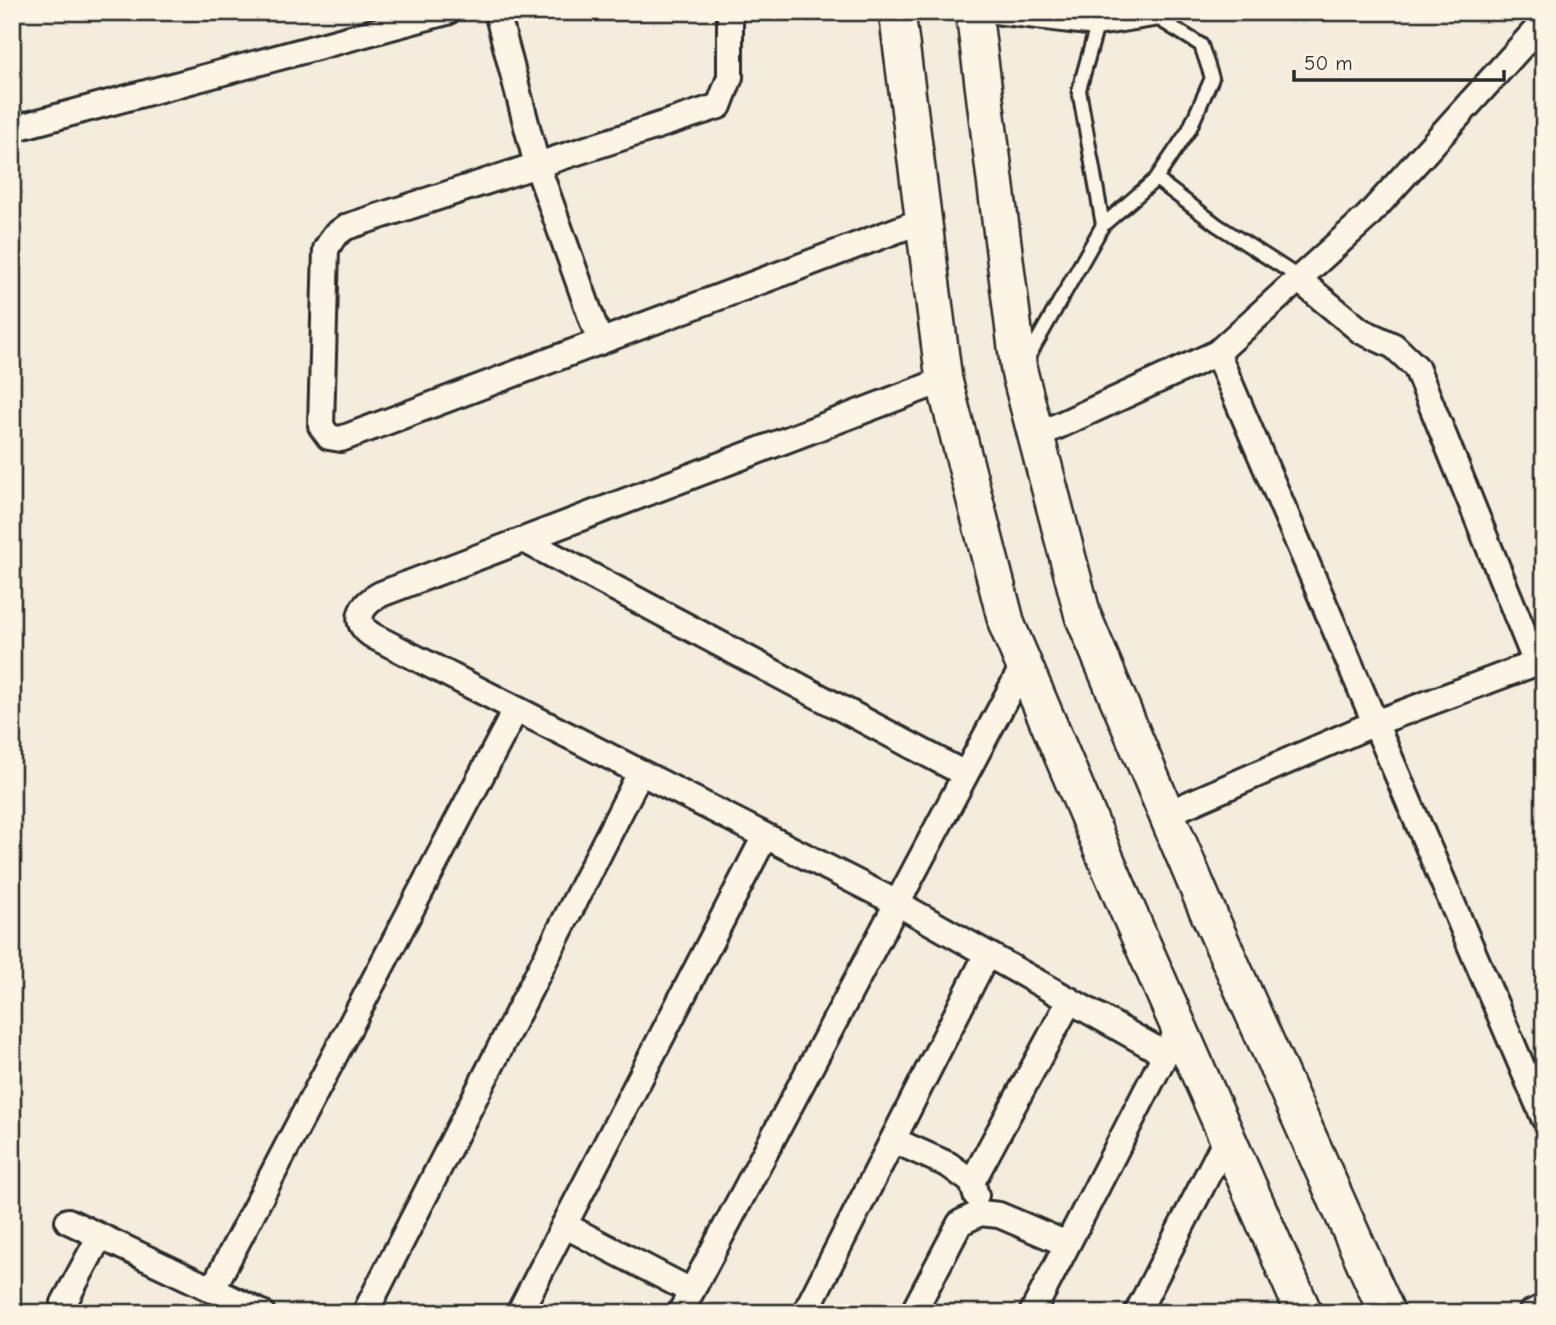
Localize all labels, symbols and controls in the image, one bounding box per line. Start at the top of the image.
scale bar [1294,38,1504,82]
text: 50 m [1304,51,1353,75]

